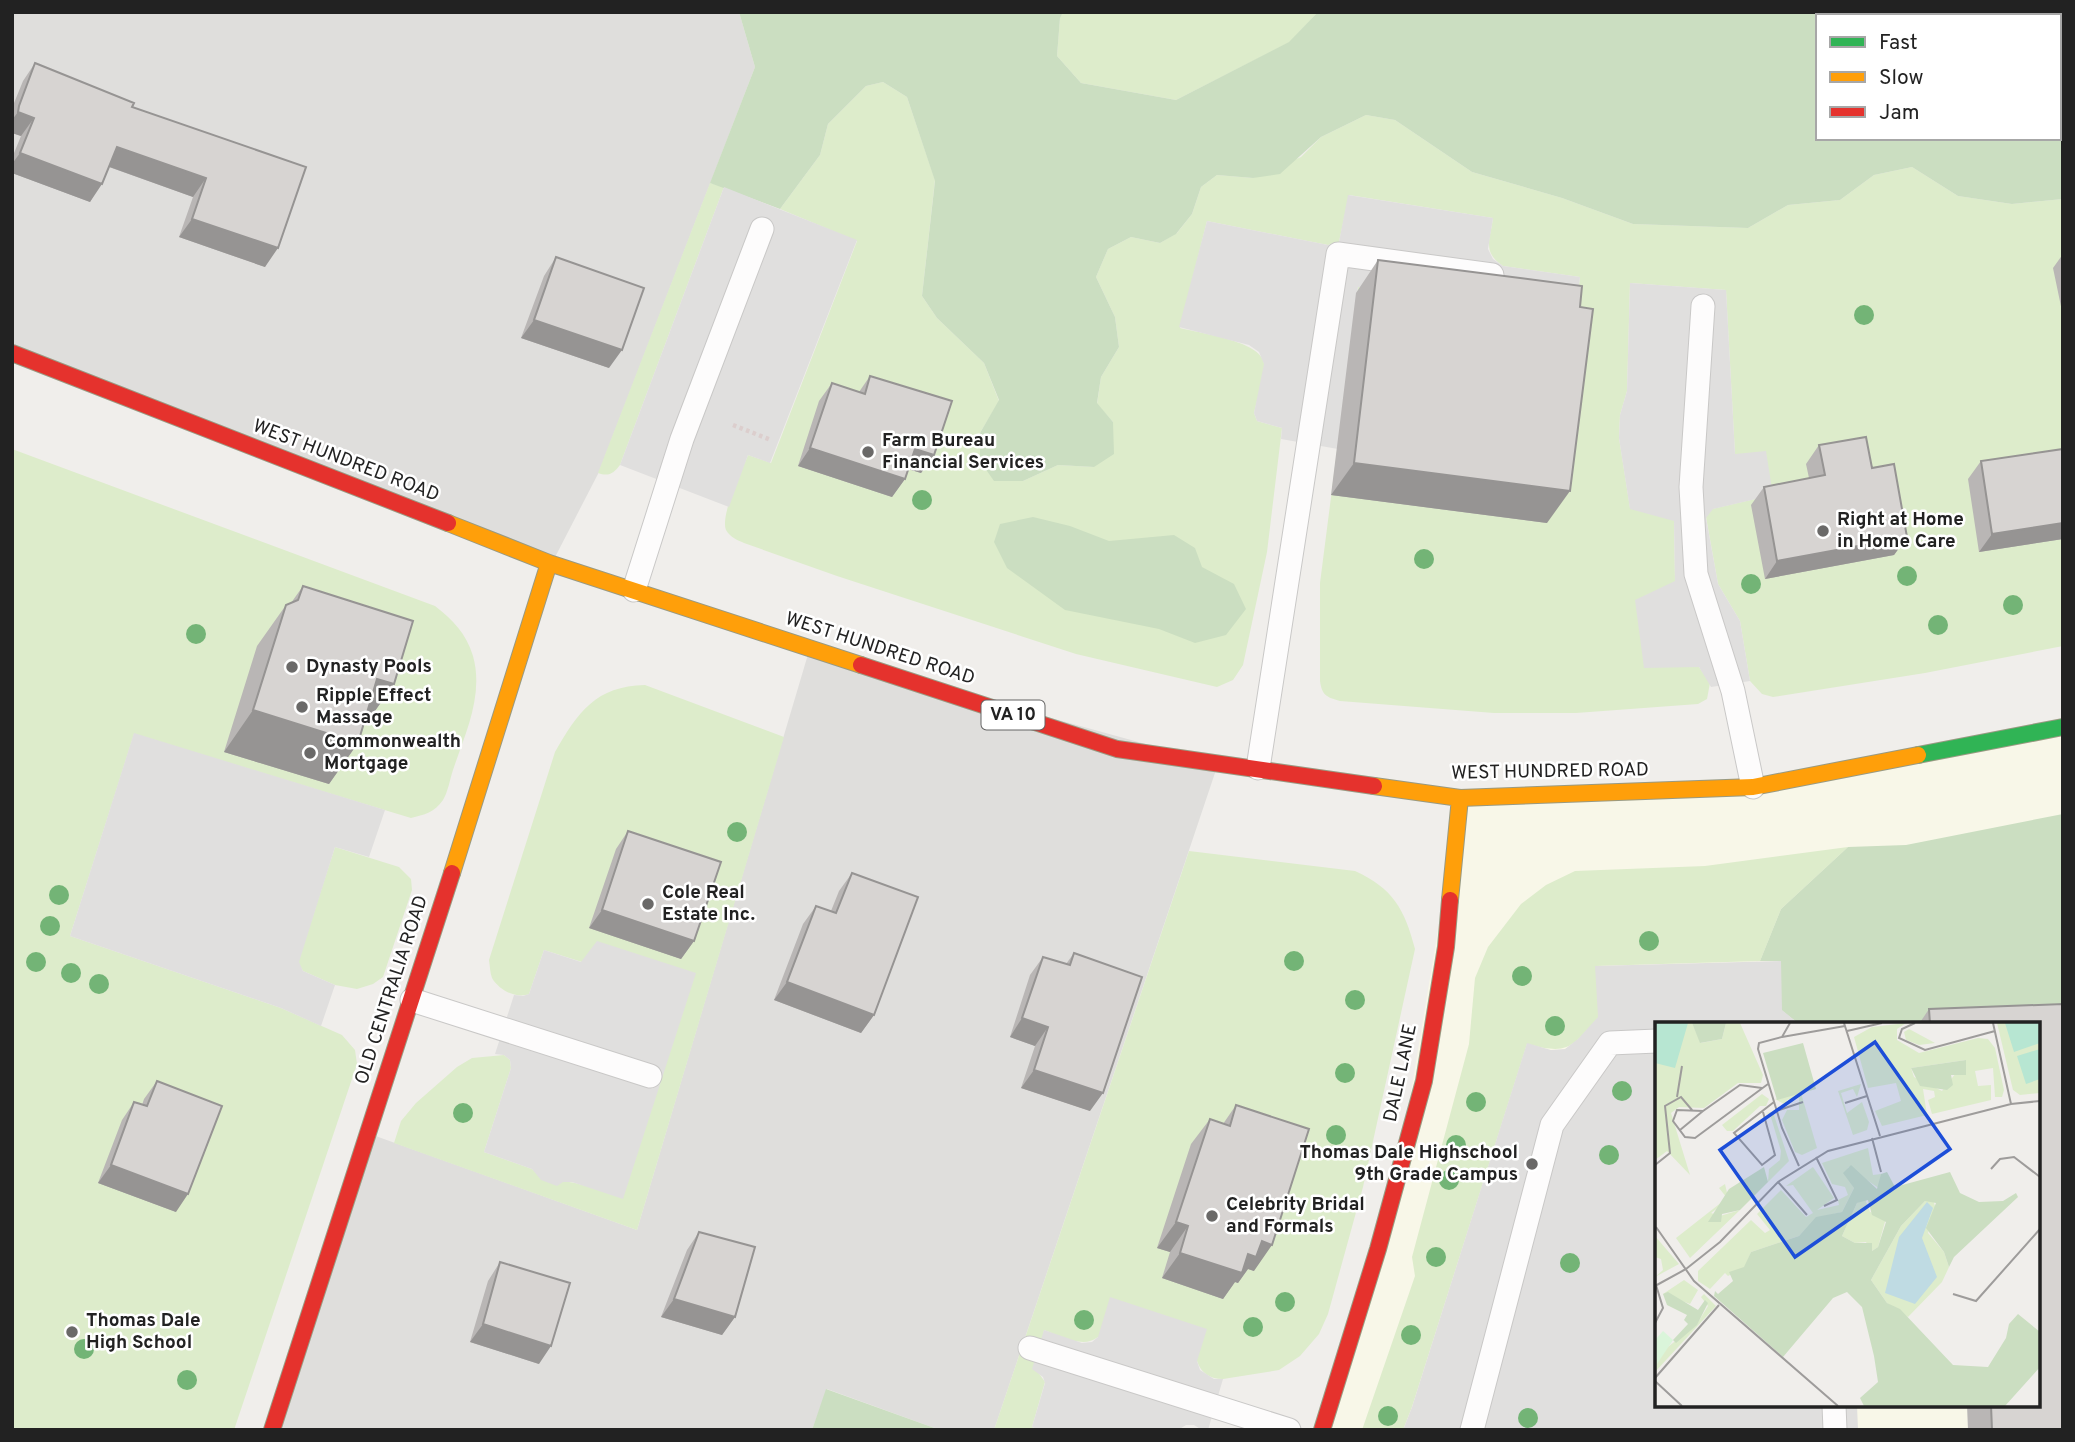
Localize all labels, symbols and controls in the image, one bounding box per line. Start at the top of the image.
legend [1816,14,2061,140]
text: Fast [1879,30,1918,57]
text: Slow [1879,65,1924,92]
text: Jam [1879,100,1920,127]
street label: WEST HUNDRED ROAD [249,414,443,508]
place label: Farm Bureau Financial Services [882,429,1044,475]
marker: Farm Bureau Financial Services [860,444,876,460]
place label: Right at Home in Home Care [1837,508,1964,554]
marker: Right at Home in Home Care [1815,523,1831,539]
street label: WEST HUNDRED ROAD [782,607,978,691]
place label: Dynasty Pools [306,655,432,679]
marker: Dynasty Pools [284,659,300,675]
place label: Ripple Effect Massage [316,684,432,730]
marker: Ripple Effect Massage [294,699,310,715]
road number: VA 10 [982,700,1044,730]
place label: Commonwealth Mortgage [324,730,461,776]
marker: Commonwealth Mortgage [302,745,318,761]
street label: WEST HUNDRED ROAD [1451,758,1649,786]
place label: Cole Real Estate Inc. [662,881,755,927]
street label: OLD CENTRALIA ROAD [350,892,434,1088]
marker: Cole Real Estate Inc. [640,896,656,912]
street label: DALE LANE [1379,1022,1423,1124]
inset map [1655,1022,2040,1407]
place label: Thomas Dale Highschool 9th Grade Campus [1299,1141,1518,1187]
marker: Thomas Dale Highschool 9th Grade Campus [1524,1156,1540,1172]
place label: Celebrity Bridal and Formals [1226,1193,1365,1239]
marker: Celebrity Bridal and Formals [1204,1208,1220,1224]
place label: Thomas Dale High School [86,1309,201,1355]
marker: Thomas Dale High School [64,1324,80,1340]

